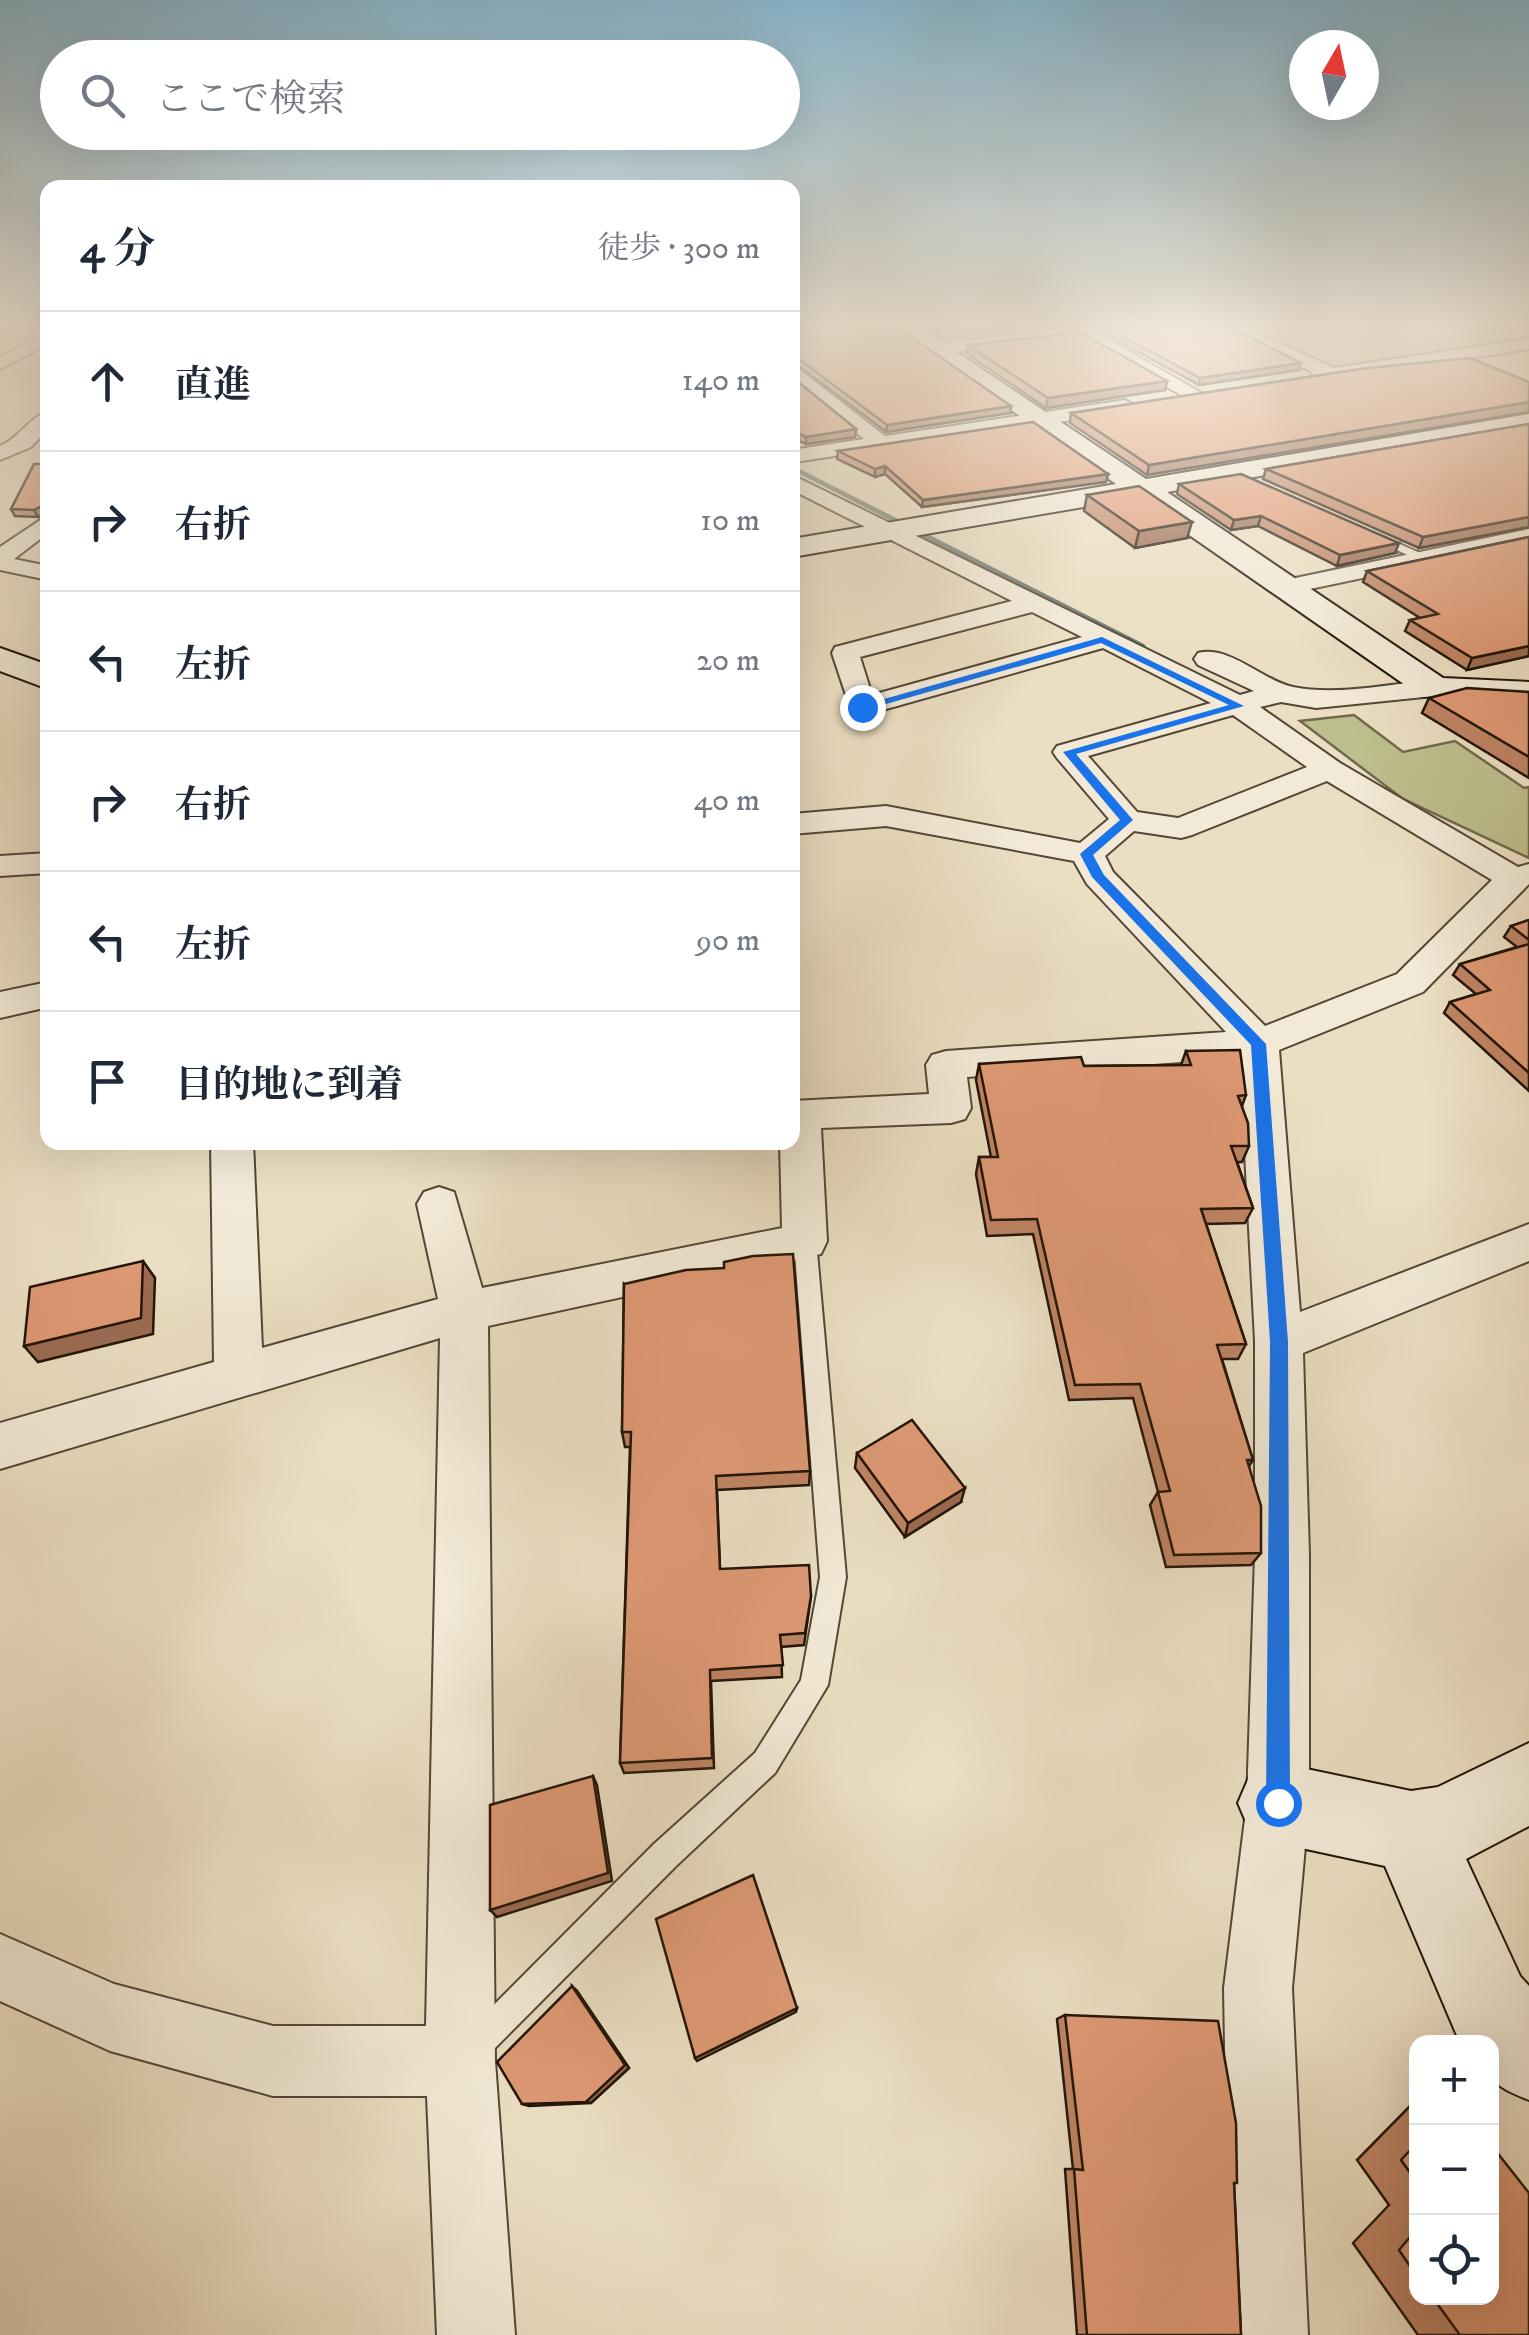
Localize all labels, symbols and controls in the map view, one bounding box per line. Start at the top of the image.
north arrow [1289,30,1379,120]
search box [40,40,800,150]
icon: search [75,68,130,123]
text: ここで検索 [155,76,345,124]
text: 4 分 [80,224,155,276]
text: 徒歩 · 300 m [597,229,760,269]
icon: ahead [80,354,135,409]
text: 140 m [682,361,760,401]
text: 直進 [175,362,251,410]
icon: right [80,494,135,549]
text: 10 m [700,501,760,541]
text: 右折 [175,502,251,550]
icon: left [80,634,135,689]
text: 20 m [696,641,760,681]
text: 左折 [175,642,251,690]
route end [840,685,886,731]
icon: right [80,774,135,829]
text: 40 m [693,781,760,821]
text: 右折 [175,782,251,830]
icon: left [80,914,135,969]
text: 90 m [696,921,760,961]
text: 左折 [175,922,251,970]
icon: arrive [80,1054,135,1109]
text: 目的地に到着 [175,1062,403,1110]
route start [1256,1781,1302,1827]
map controls [1409,2035,1499,2305]
button: + [1409,2035,1499,2125]
button: − [1409,2125,1499,2215]
button: locate [1409,2215,1499,2305]

